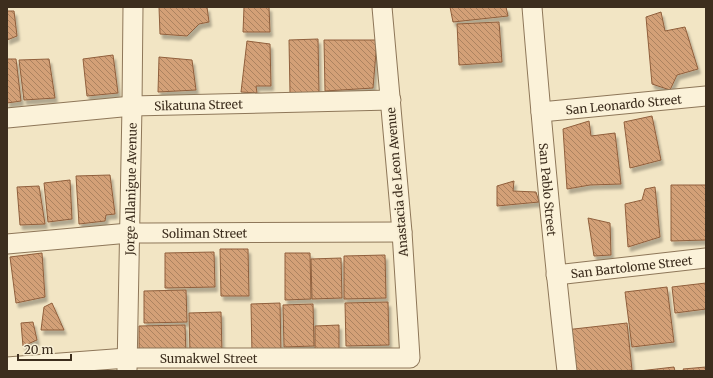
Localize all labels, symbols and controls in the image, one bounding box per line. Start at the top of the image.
street label: San Leonardo Street [565,91,683,117]
street label: Sikatuna Street [154,96,243,113]
street label: Anastacia de Leon Avenue [383,107,411,258]
street label: Jorge Allanigue Avenue [122,122,139,257]
street label: San Pablo Street [536,142,560,237]
street label: Soliman Street [162,225,248,240]
street label: San Bartolome Street [570,252,693,281]
scale bar [18,336,71,362]
text: 20 m [24,342,53,357]
street label: Sumakwel Street [160,351,258,366]

